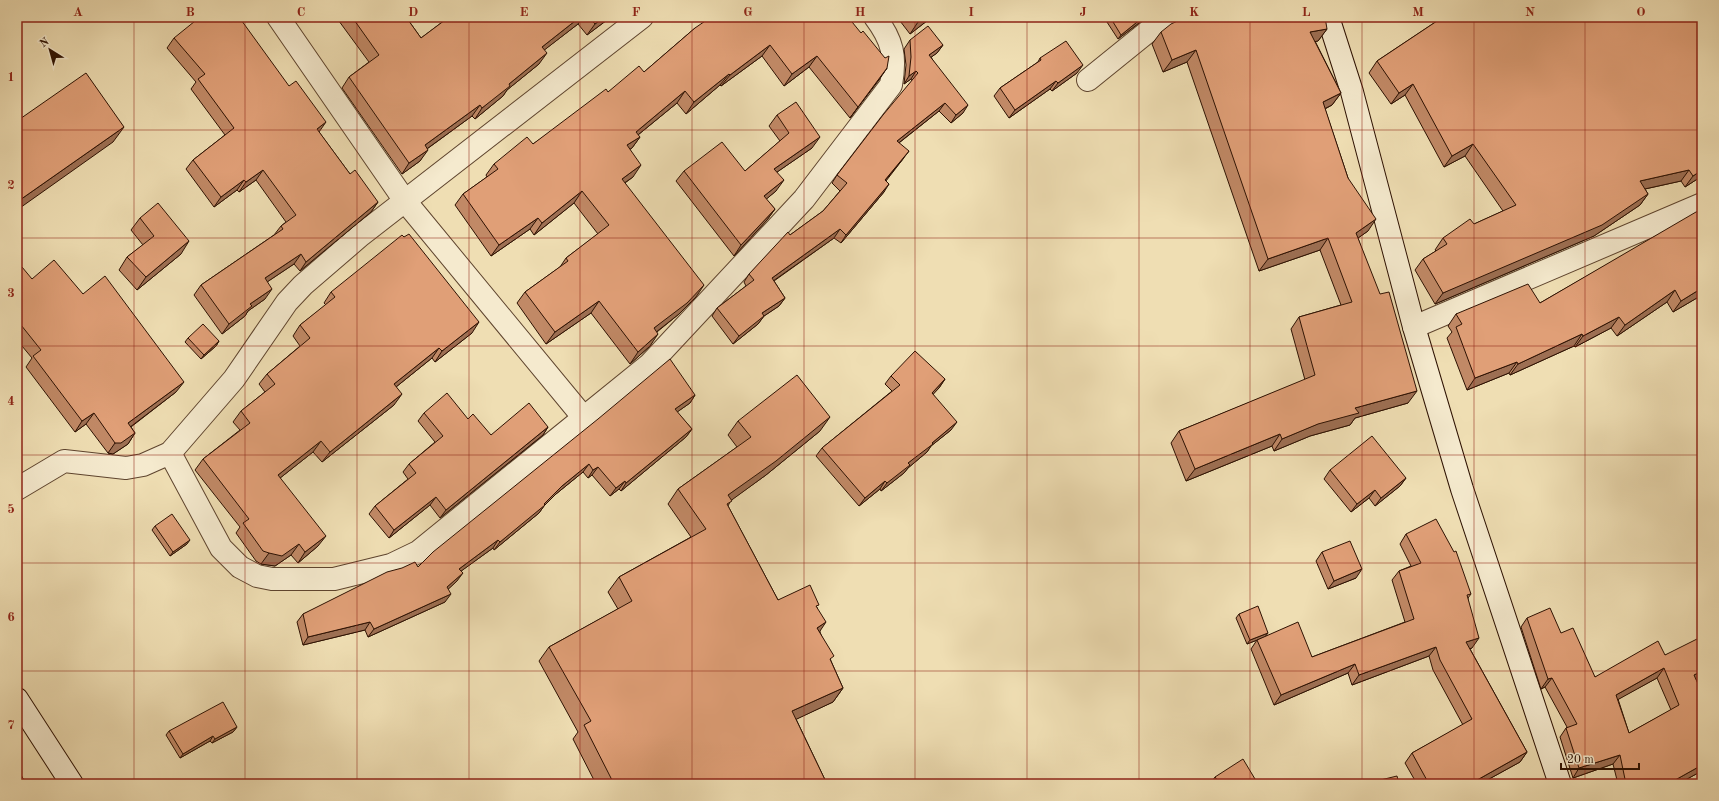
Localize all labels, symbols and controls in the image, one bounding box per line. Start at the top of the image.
text: A [73,6,83,19]
text: B [185,6,195,19]
text: C [297,6,305,19]
text: D [408,6,418,19]
text: E [520,6,529,19]
text: F [632,6,641,19]
text: G [743,6,753,19]
text: H [855,6,866,19]
text: I [968,6,974,19]
text: J [1079,6,1087,19]
text: K [1189,6,1199,19]
text: L [1302,6,1311,19]
text: M [1412,6,1424,19]
text: N [1525,6,1535,19]
text: O [1636,6,1646,19]
north arrow [30,30,70,70]
text: N [38,36,52,50]
text: 1 [7,71,15,84]
text: 2 [7,179,15,192]
text: 3 [7,287,15,300]
text: 4 [7,395,15,408]
text: 5 [7,503,15,516]
text: 6 [7,611,15,624]
text: 7 [7,719,15,732]
scale bar [1561,745,1639,771]
text: 20 m [1567,754,1594,766]

